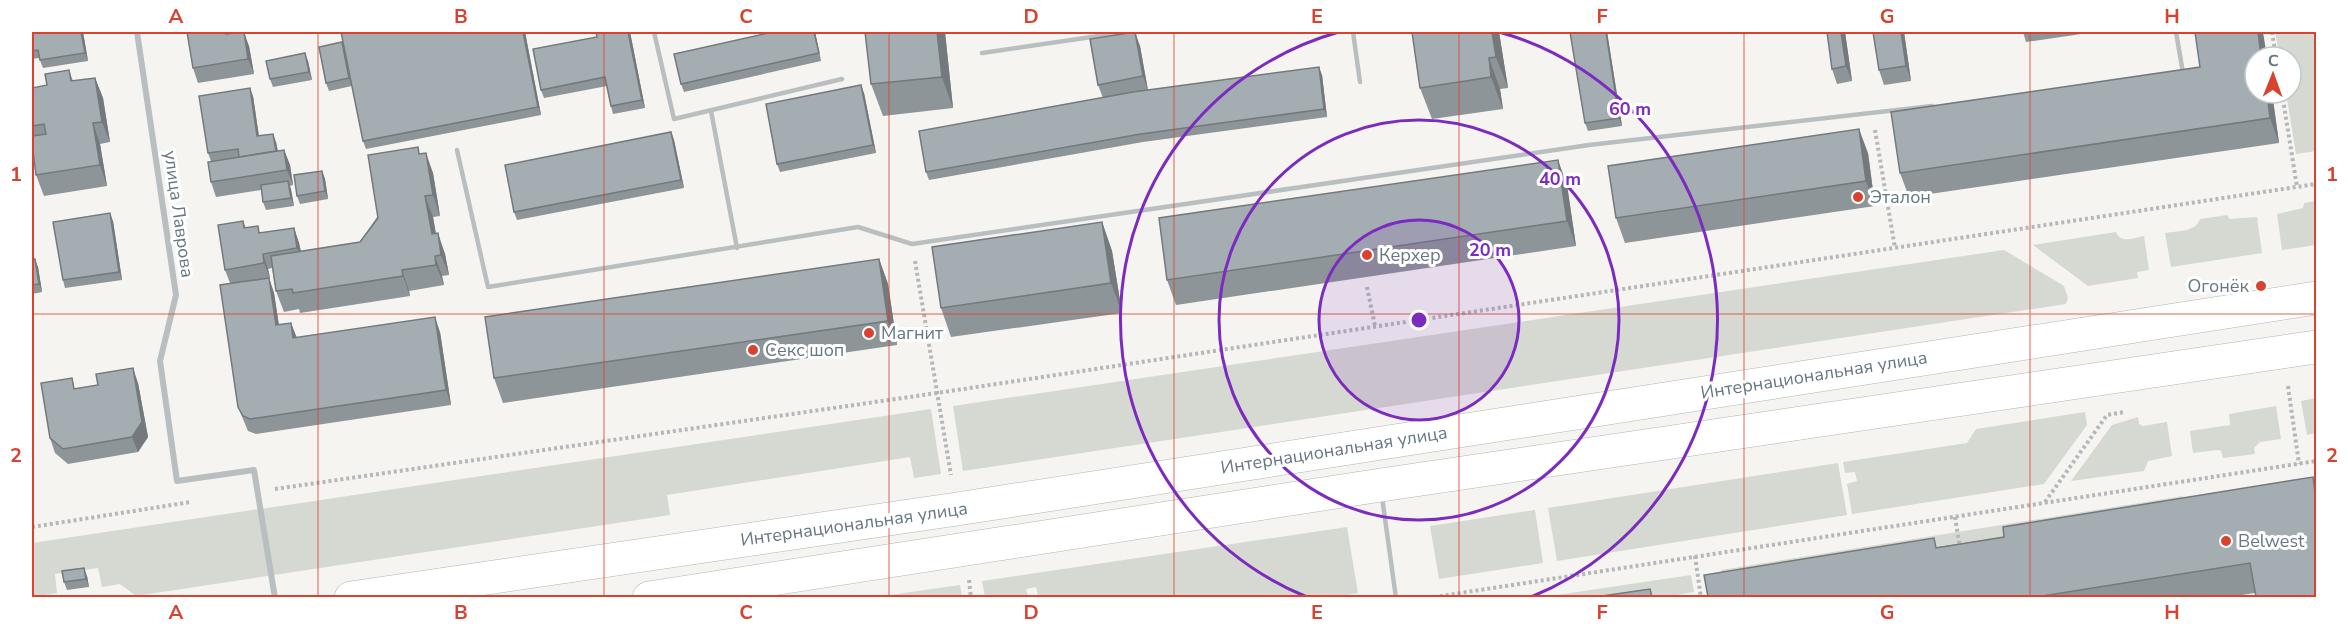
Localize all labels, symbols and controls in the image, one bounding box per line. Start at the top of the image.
text: A [169,3,184,30]
text: B [454,3,468,30]
text: C [739,3,753,30]
text: D [1023,3,1039,30]
text: E [1311,3,1323,30]
text: F [1596,3,1608,30]
text: G [1880,3,1894,30]
text: H [2164,3,2180,30]
north arrow [2243,45,2303,105]
text: С [2268,50,2279,72]
text: 60 m [1609,97,1651,121]
street label: улица Лаврова [158,149,200,279]
text: 1 [10,161,22,188]
text: 1 [2326,161,2338,188]
text: 40 m [1539,167,1581,191]
place label: Эталон [1870,185,1931,209]
marker: Эталон [1851,190,1865,204]
text: 20 m [1469,238,1511,262]
place label: Керхер [1379,243,1441,267]
marker: Керхер [1360,248,1374,262]
place label: Огонёк [2187,274,2250,298]
marker: Огонёк [2254,279,2268,293]
centre of rings [1409,310,1429,330]
place label: Магнит [881,321,943,345]
marker: Магнит [862,326,876,340]
place label: Секс шоп [765,338,844,362]
marker: Секс шоп [746,343,760,357]
street label: Интернациональная улица [1699,345,1929,405]
street label: Интернациональная улица [1219,420,1449,480]
text: 2 [10,442,22,469]
text: 2 [2326,442,2338,469]
street label: Интернациональная улица [739,496,969,552]
place label: Belwest [2238,529,2305,553]
marker: Belwest [2219,534,2233,548]
text: A [169,599,184,626]
text: B [454,599,468,626]
text: C [739,599,753,626]
text: D [1023,599,1039,626]
text: E [1311,599,1323,626]
text: F [1596,599,1608,626]
text: G [1880,599,1894,626]
text: H [2164,599,2180,626]

